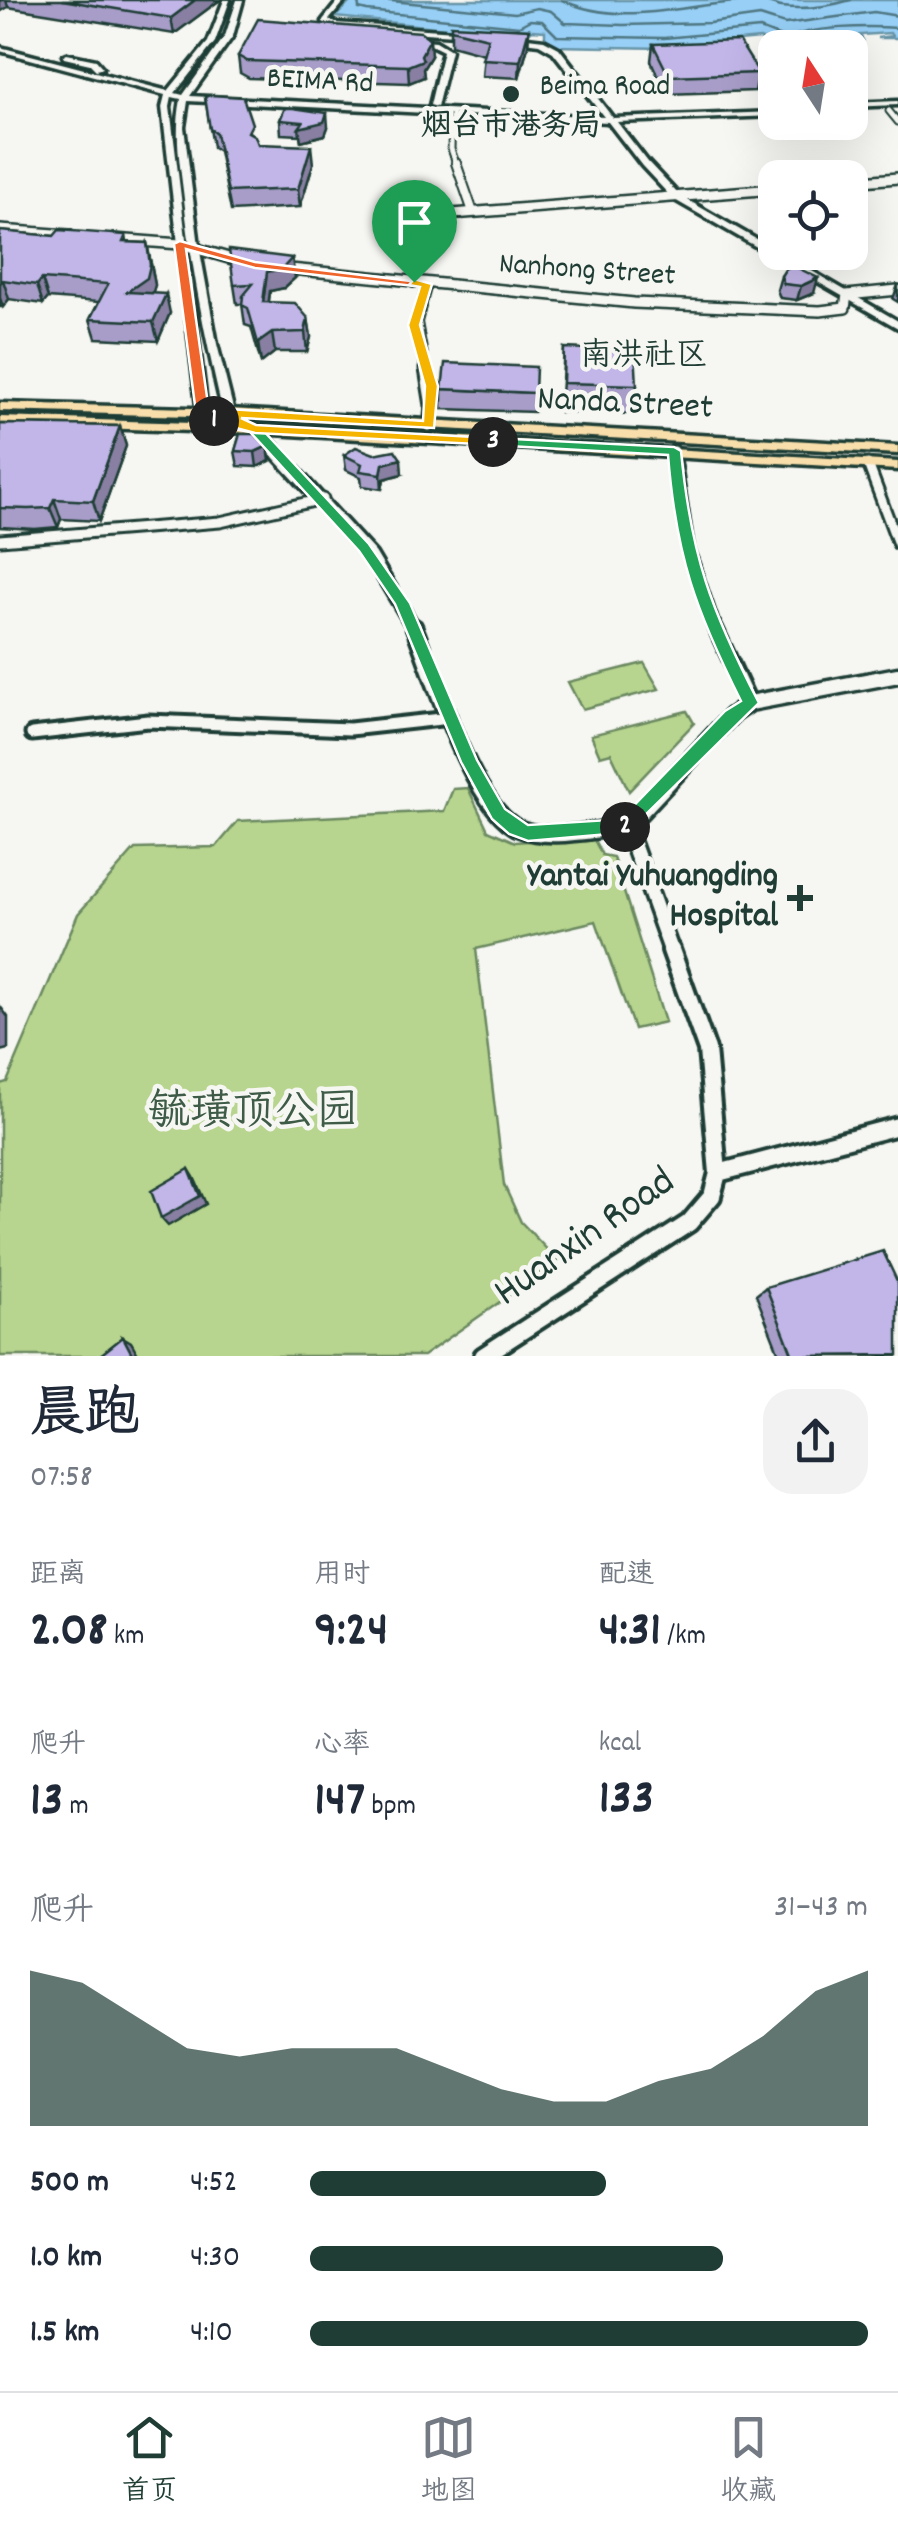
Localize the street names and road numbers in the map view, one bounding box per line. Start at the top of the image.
street label: BEIMA Rd [266,59,374,107]
street label: Beima Road [540,67,670,110]
street label: Nanhong Street [497,244,677,300]
street label: Nanda Street [536,375,714,435]
street label: Huanxin Road [483,1154,689,1324]

